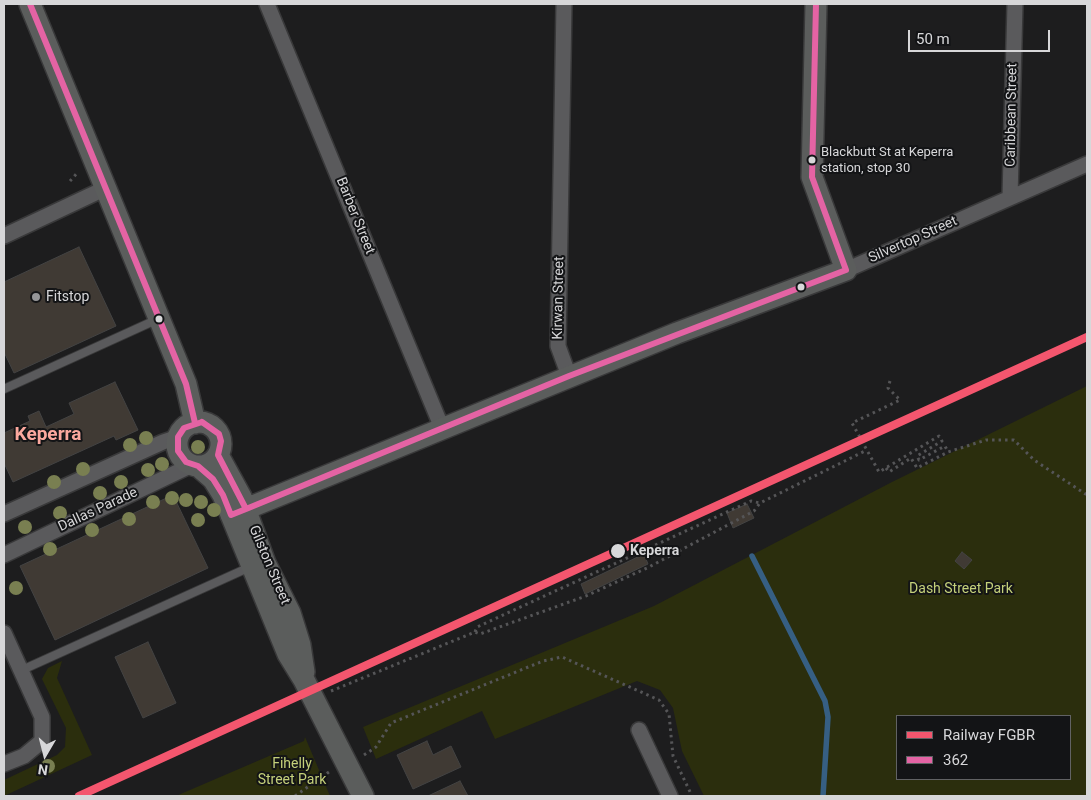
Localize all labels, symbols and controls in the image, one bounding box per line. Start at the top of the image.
scale bar [911,20,1054,52]
text: 50 m [916,30,950,48]
street label: Caribbean Street [1003,63,1021,167]
place label: Blackbutt St at Keperra station, stop 30 [821,145,953,176]
marker: Blackbutt St at Keperra station, stop 30 [807,155,817,165]
street label: Barber Street [332,175,378,257]
street label: Silvertop Street [866,213,960,267]
street label: Kirwan Street [550,256,568,340]
unlabelled marker [796,282,806,292]
place label: Fitstop [46,289,89,305]
marker: Fitstop [30,291,42,303]
unlabelled marker [154,314,164,324]
district label: Keperra [15,424,81,446]
street label: Dallas Parade [56,484,140,536]
street label: Gilston Street [245,523,293,607]
marker: Keperra [609,542,627,560]
place label: Keperra [630,543,679,559]
park label: Dash Street Park [909,581,1013,597]
legend [896,715,1071,780]
text: Railway FGBR [943,726,1035,744]
north arrow [20,730,70,780]
text: 362 [943,751,968,769]
park label: Fihelly Street Park [258,756,326,789]
text: N [37,761,49,778]

